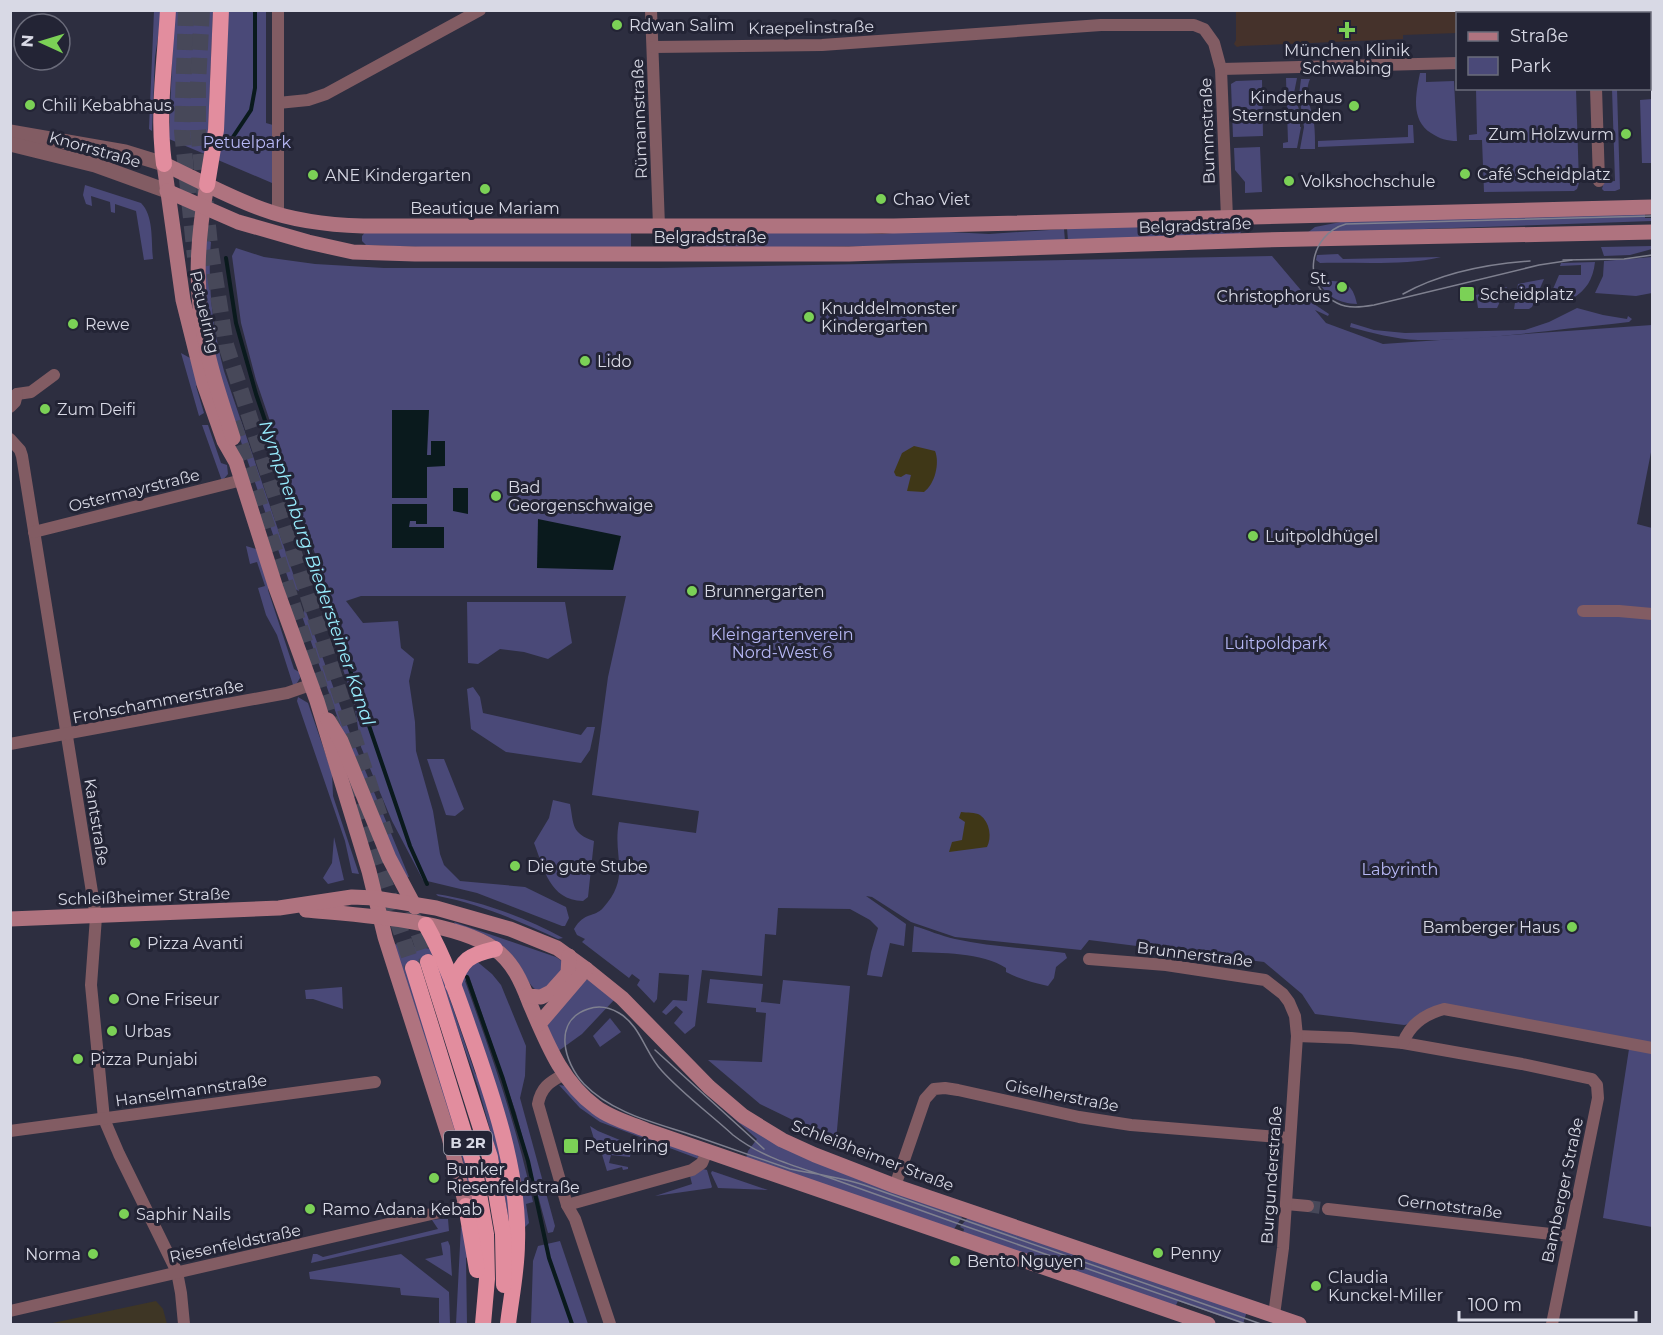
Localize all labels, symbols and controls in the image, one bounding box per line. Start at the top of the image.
north arrow [12,12,72,72]
legend [1456,12,1651,90]
place label: Rdwan Salim [629,16,734,35]
street label: Kraepelinstraße [748,17,874,38]
marker: Rdwan Salim [610,18,624,32]
marker: München Klinik Schwabing [1338,21,1356,39]
text: Straße [1510,25,1569,47]
text: N [18,34,37,48]
place label: München Klinik Schwabing [1284,41,1410,78]
text: Park [1510,55,1551,77]
street label: Rümannstraße [628,59,651,179]
street label: Bummstraße [1196,77,1219,185]
place label: Kinderhaus Sternstunden [1232,88,1342,125]
place label: Chili Kebabhaus [42,96,172,115]
marker: Chili Kebabhaus [23,98,37,112]
marker: Kinderhaus Sternstunden [1347,99,1361,113]
place label: Zum Holzwurm [1488,125,1614,144]
street label: Knorrstraße [47,127,143,172]
marker: Zum Holzwurm [1619,127,1633,141]
park label: Petuelpark [203,133,292,152]
place label: Café Scheidplatz [1477,165,1610,184]
place label: ANE Kindergarten [325,166,471,185]
marker: Café Scheidplatz [1458,167,1472,181]
marker: ANE Kindergarten [306,168,320,182]
place label: Volkshochschule [1301,172,1436,191]
marker: Volkshochschule [1282,174,1296,188]
marker: Beautique Mariam [478,182,492,196]
place label: Chao Viet [893,190,971,209]
marker: Chao Viet [874,192,888,206]
place label: Beautique Mariam [410,199,560,218]
street label: Belgradstraße [1138,214,1252,237]
street label: Belgradstraße [654,228,766,247]
street label: Petuelring [186,269,223,355]
place label: St. Christophorus [1217,269,1330,306]
marker: St. Christophorus [1335,280,1349,294]
marker: Scheidplatz [1458,285,1476,303]
place label: Scheidplatz [1480,285,1574,304]
place label: Knuddelmonster Kindergarten [821,299,957,336]
marker: Knuddelmonster Kindergarten [802,310,816,324]
place label: Rewe [85,315,130,334]
marker: Rewe [66,317,80,331]
place label: Lido [597,352,632,371]
marker: Lido [578,354,592,368]
place label: Zum Deifi [57,400,136,419]
marker: Zum Deifi [38,402,52,416]
water label: Nymphenburg-Biedersteiner Kanal [254,418,380,729]
street label: Ostermayrstraße [67,465,202,516]
place label: Bad Georgenschwaige [508,478,653,515]
marker: Bad Georgenschwaige [489,489,503,503]
place label: Luitpoldhügel [1265,527,1378,546]
marker: Luitpoldhügel [1246,529,1260,543]
place label: Brunnergarten [704,582,824,601]
marker: Brunnergarten [685,584,699,598]
park label: Kleingartenverein Nord-West 6 [710,625,854,662]
park label: Luitpoldpark [1225,634,1328,653]
street label: Frohschammerstraße [71,676,245,727]
street label: Kantstraße [80,777,113,867]
place label: Die gute Stube [527,857,648,876]
marker: Die gute Stube [508,859,522,873]
park label: Labyrinth [1362,860,1438,879]
street label: Schleißheimer Straße [58,884,231,909]
place label: Bamberger Haus [1423,918,1560,937]
marker: Bamberger Haus [1565,920,1579,934]
place label: Pizza Avanti [147,934,243,953]
marker: Pizza Avanti [128,936,142,950]
street label: Brunnerstraße [1136,938,1254,971]
place label: One Friseur [126,990,219,1009]
marker: One Friseur [107,992,121,1006]
place label: Urbas [124,1022,171,1041]
marker: Urbas [105,1024,119,1038]
place label: Pizza Punjabi [90,1050,198,1069]
marker: Pizza Punjabi [71,1052,85,1066]
street label: Hanselmannstraße [114,1070,268,1111]
street label: Giselherstraße [1004,1075,1120,1116]
street label: Burgunderstraße [1257,1105,1286,1245]
street label: Schleißheimer Straße [789,1116,957,1195]
street label: Bamberger Straße [1538,1116,1587,1265]
road number: B 2R [444,1131,492,1155]
marker: Petuelring [562,1137,580,1155]
place label: Petuelring [584,1137,669,1156]
place label: Bunker Riesenfeldstraße [446,1160,580,1197]
marker: Bunker Riesenfeldstraße [427,1171,441,1185]
street label: Gernotstraße [1396,1191,1503,1222]
place label: Ramo Adana Kebab [322,1200,482,1219]
marker: Ramo Adana Kebab [303,1202,317,1216]
place label: Saphir Nails [136,1205,231,1224]
marker: Saphir Nails [117,1207,131,1221]
street label: Riesenfeldstraße [168,1220,303,1267]
place label: Penny [1170,1244,1221,1263]
place label: Norma [25,1245,81,1264]
marker: Penny [1151,1246,1165,1260]
marker: Norma [86,1247,100,1261]
place label: Bento Nguyen [967,1252,1084,1271]
marker: Bento Nguyen [948,1254,962,1268]
place label: Claudia Kunckel-Miller [1328,1268,1443,1305]
marker: Claudia Kunckel-Miller [1309,1279,1323,1293]
scale bar [1459,1284,1636,1322]
text: 100 m [1468,1294,1522,1316]

